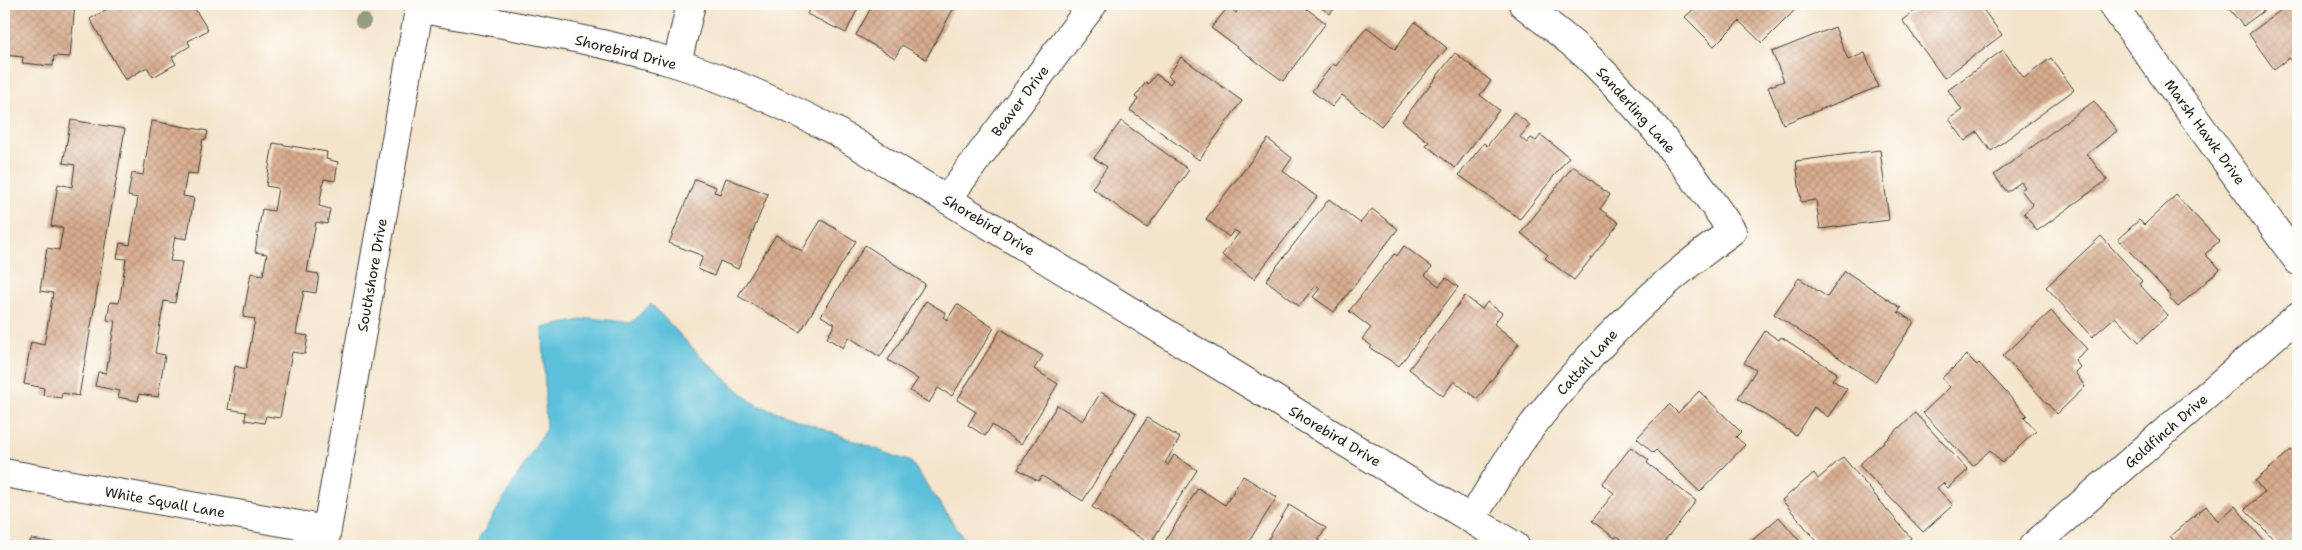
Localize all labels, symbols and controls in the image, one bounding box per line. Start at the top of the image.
street label: Shorebird Drive [573,31,679,73]
street label: Beaver Drive [987,62,1053,140]
street label: Sanderling Lane [1593,63,1679,157]
street label: Marsh Hawk Drive [2161,76,2249,188]
street label: Shorebird Drive [940,190,1038,260]
street label: Southshore Drive [353,217,391,333]
street label: Cattail Lane [1553,325,1621,399]
street label: Goldfinch Drive [2121,390,2211,472]
street label: Shorebird Drive [1286,401,1384,471]
street label: White Squall Lane [103,483,227,521]

